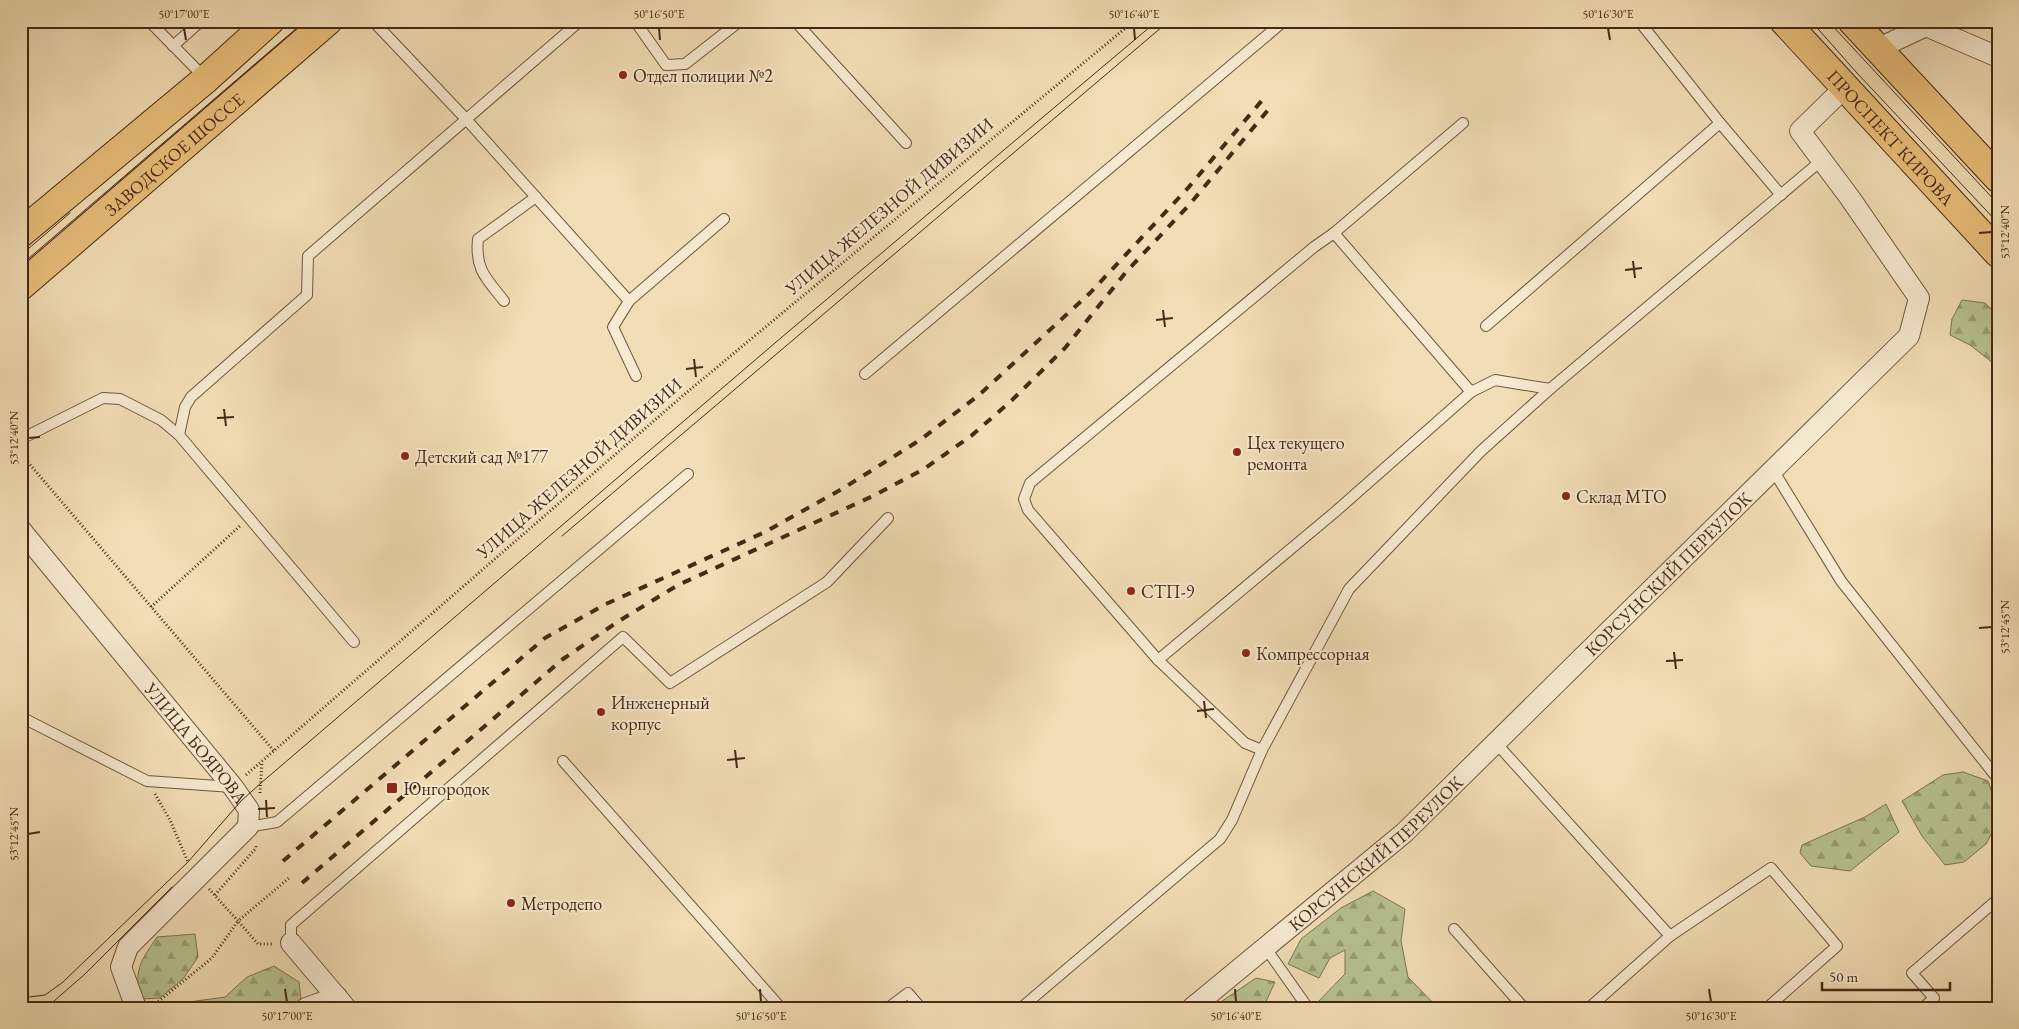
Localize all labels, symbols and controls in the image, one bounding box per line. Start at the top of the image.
text: 50°17'00"E [158,6,210,22]
text: 50°16'50"E [633,6,685,22]
text: 50°16'40"E [1108,6,1160,22]
text: 50°16'30"E [1582,6,1634,22]
place label: Отдел полиции №2 [633,64,773,87]
street label: ПРОСПЕКТ КИРОВА [1823,64,1960,210]
marker: Отдел полиции №2 [617,69,629,81]
street label: ЗАВОДСКОЕ ШОССЕ [99,87,249,221]
street label: УЛИЦА ЖЕЛЕЗНОЙ ДИВИЗИИ [780,112,998,300]
text: 53°12'40"N [1997,205,2013,259]
street label: УЛИЦА ЖЕЛЕЗНОЙ ДИВИЗИИ [471,372,687,564]
text: 53°12'40"N [6,411,22,465]
place label: Цех текущего ремонта [1247,431,1345,475]
place label: Детский сад №177 [415,445,548,468]
marker: Цех текущего ремонта [1231,446,1243,458]
marker: Детский сад №177 [399,450,411,462]
place label: Склад МТО [1576,485,1667,508]
street label: КОРСУНСКИЙ ПЕРЕУЛОК [1580,486,1756,660]
marker: Склад МТО [1560,490,1572,502]
place label: СТП-9 [1141,580,1195,603]
marker: СТП-9 [1125,585,1137,597]
text: 53°12'45"N [1997,600,2013,654]
place label: Компрессорная [1256,642,1370,665]
marker: Компрессорная [1240,647,1252,659]
street label: УЛИЦА БОЯРОВА [139,677,253,809]
place label: Инженерный корпус [611,691,710,735]
marker: Инженерный корпус [595,706,607,718]
street label: КОРСУНСКИЙ ПЕРЕУЛОК [1283,770,1467,936]
place label: Юнгородок [403,777,490,800]
marker: Юнгородок [385,781,399,795]
text: 53°12'45"N [6,807,22,861]
place label: Метродепо [521,892,602,915]
marker: Метродепо [505,897,517,909]
scale bar [1822,959,1949,991]
text: 50 m [1829,967,1858,986]
text: 50°17'00"E [261,1008,313,1024]
text: 50°16'50"E [735,1008,787,1024]
text: 50°16'40"E [1210,1008,1262,1024]
text: 50°16'30"E [1685,1008,1737,1024]

